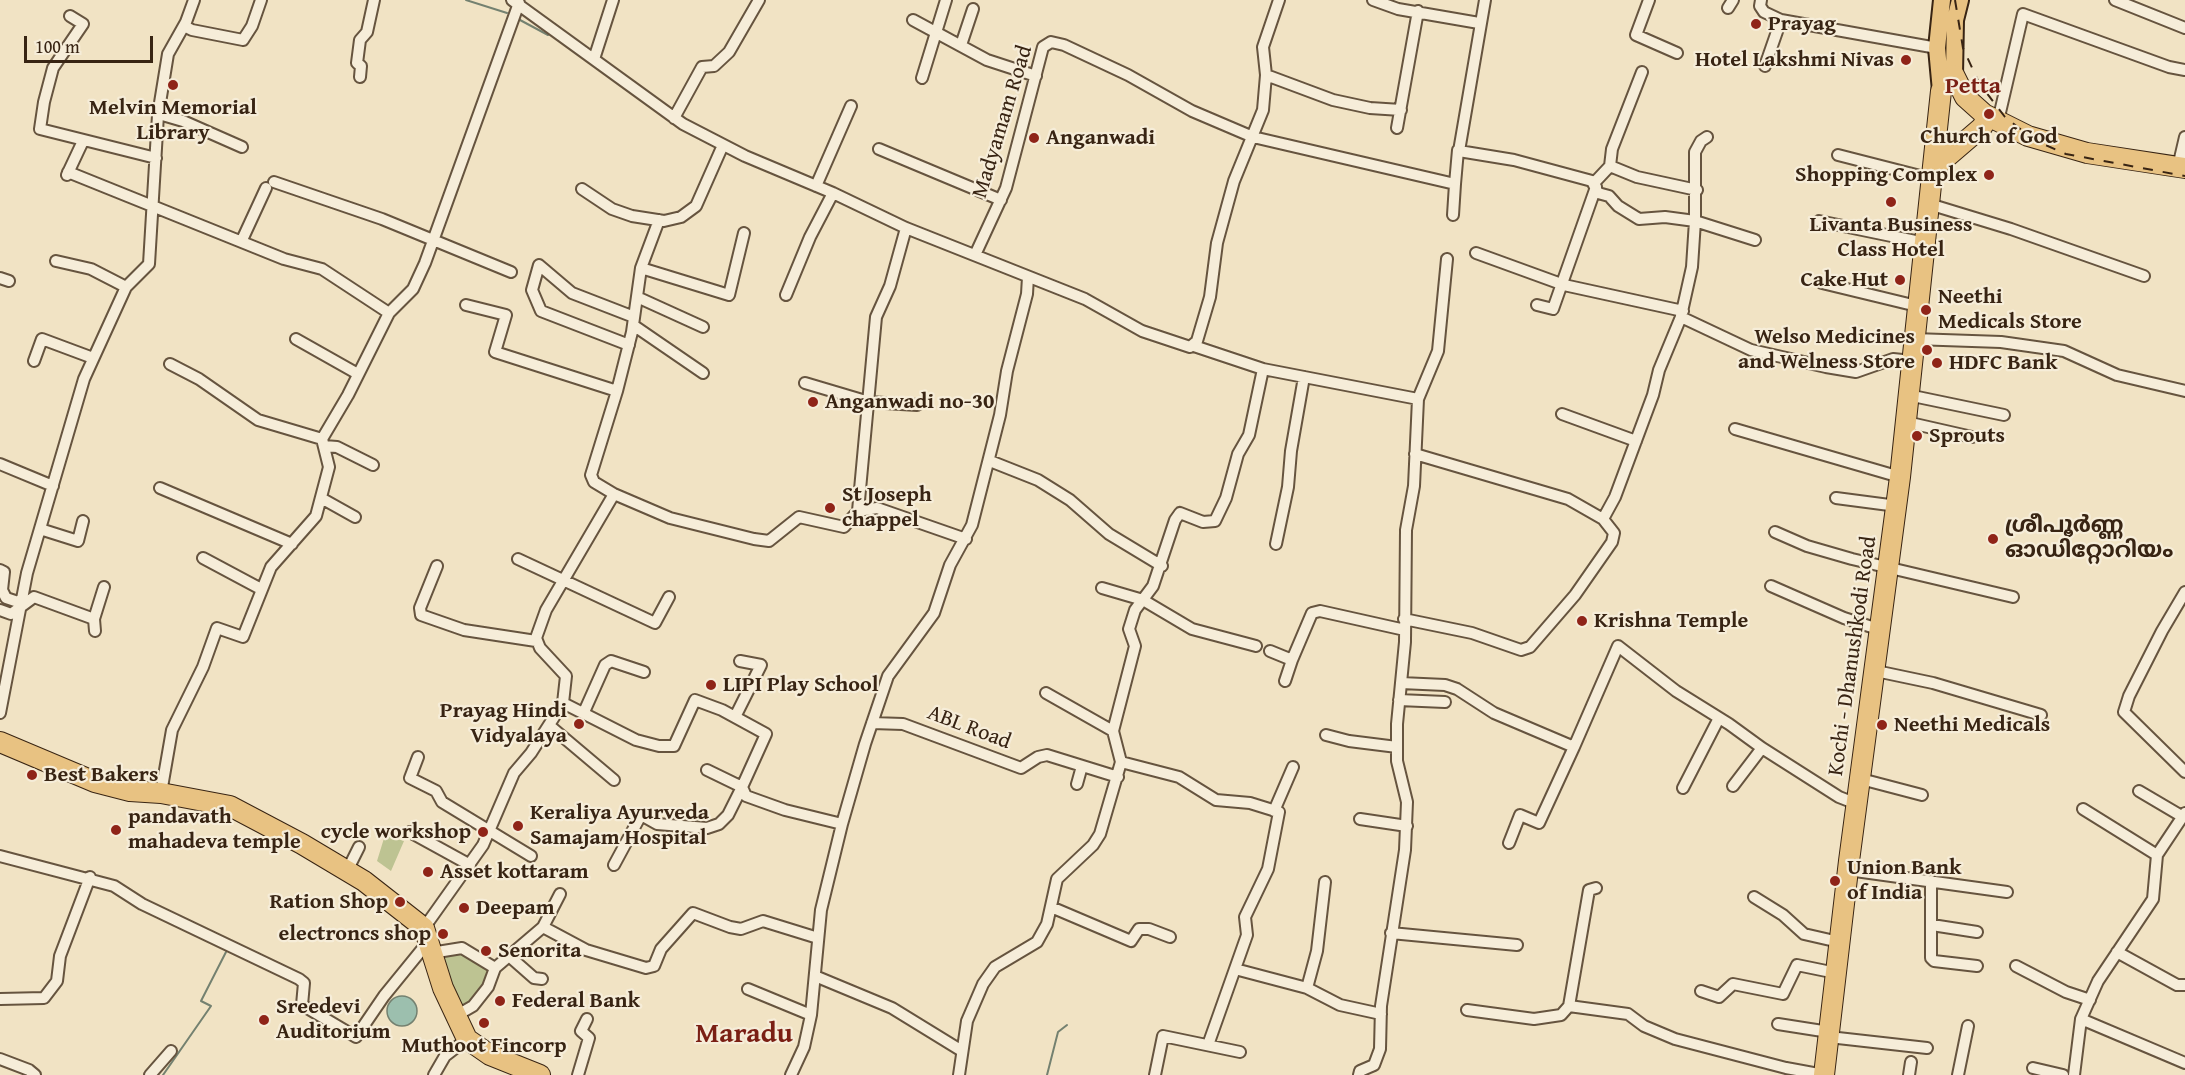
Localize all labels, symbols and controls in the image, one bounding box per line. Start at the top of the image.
place label: Prayag [1768,11,1836,37]
marker: Prayag [1749,17,1763,31]
scale bar [27,24,156,62]
text: 100 m [35,33,80,60]
street label: Madyamam Road [967,42,1039,202]
place label: Hotel Lakshmi Nivas [1695,47,1894,73]
marker: Hotel Lakshmi Nivas [1899,53,1913,67]
district label: Petta [1945,73,2001,101]
marker: Melvin Memorial Library [166,78,180,92]
place label: Melvin Memorial Library [89,95,257,146]
marker: Church of God [1982,107,1996,121]
place label: Church of God [1920,124,2058,150]
place label: Anganwadi [1046,125,1155,151]
marker: Anganwadi [1027,131,1041,145]
place label: Shopping Complex [1795,162,1977,188]
marker: Shopping Complex [1982,168,1996,182]
marker: Livanta Business Class Hotel [1884,195,1898,209]
place label: Livanta Business Class Hotel [1809,212,1973,264]
place label: Cake Hut [1800,267,1888,293]
marker: Cake Hut [1893,273,1907,287]
place label: Neethi Medicals Store [1938,284,2082,336]
marker: Neethi Medicals Store [1919,303,1933,317]
place label: Welso Medicines and Welness Store [1738,324,1915,376]
marker: Welso Medicines and Welness Store [1920,343,1934,357]
place label: HDFC Bank [1949,350,2058,376]
marker: HDFC Bank [1930,356,1944,370]
place label: Anganwadi no-30 [825,389,994,415]
marker: Anganwadi no-30 [806,395,820,409]
place label: Sprouts [1929,423,2005,449]
marker: Sprouts [1910,429,1924,443]
place label: St Joseph chappel [842,482,932,534]
marker: St Joseph chappel [823,501,837,515]
place label: ശ്രീപൂർണ്ണ ഓഡിറ്റോറിയം [2005,513,2173,564]
marker: ശ്രീപൂർണ്ണ ഓഡിറ്റോറിയം [1986,532,2000,546]
street label: Kochi - Dhanushkodi Road [1823,535,1883,777]
place label: Krishna Temple [1594,608,1748,634]
marker: Krishna Temple [1575,614,1589,628]
place label: LIPI Play School [723,672,879,698]
marker: LIPI Play School [704,678,718,692]
place label: Prayag Hindi Vidyalaya [440,698,567,750]
street label: ABL Road [923,700,1015,756]
place label: Neethi Medicals [1894,712,2050,738]
marker: Prayag Hindi Vidyalaya [572,717,586,731]
marker: Neethi Medicals [1875,718,1889,732]
place label: Best Bakers [44,762,158,788]
marker: Best Bakers [25,768,39,782]
place label: Keraliya Ayurveda Samajam Hospital [530,800,709,852]
place label: pandavath mahadeva temple [128,804,301,855]
place label: cycle workshop [321,819,471,845]
marker: Keraliya Ayurveda Samajam Hospital [511,819,525,833]
marker: pandavath mahadeva temple [109,823,123,837]
marker: cycle workshop [476,825,490,839]
place label: Union Bank of India [1847,855,1962,906]
place label: Asset kottaram [440,859,589,885]
marker: Asset kottaram [421,865,435,879]
marker: Union Bank of India [1828,874,1842,888]
place label: Ration Shop [270,889,388,915]
marker: Ration Shop [393,895,407,909]
place label: Deepam [476,895,555,921]
marker: Deepam [457,901,471,915]
place label: electroncs shop [278,921,431,947]
marker: electroncs shop [436,927,450,941]
place label: Senorita [498,938,582,964]
marker: Senorita [479,944,493,958]
place label: Federal Bank [512,988,640,1014]
place label: Sreedevi Auditorium [276,994,391,1046]
marker: Federal Bank [493,994,507,1008]
marker: Sreedevi Auditorium [257,1013,271,1027]
marker: Muthoot Fincorp [477,1016,491,1030]
district label: Maradu [695,1018,793,1052]
place label: Muthoot Fincorp [401,1033,567,1059]

